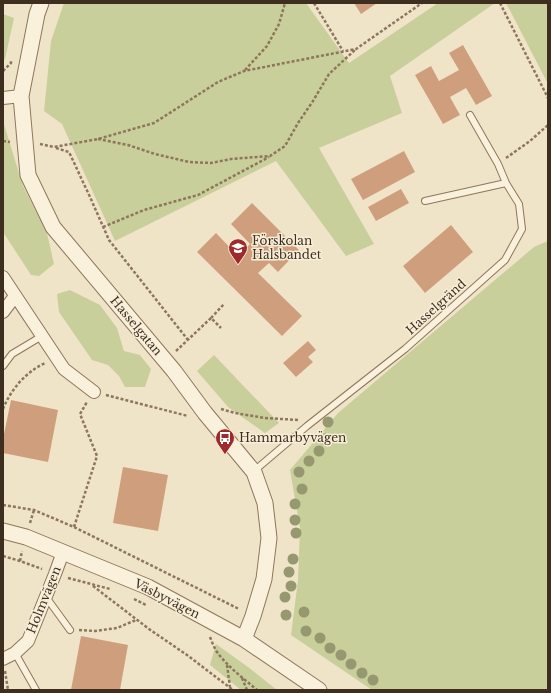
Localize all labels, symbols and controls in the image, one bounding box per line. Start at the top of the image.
place label: Förskolan Halsbandet [252,233,322,262]
school or university icon: Förskolan Halsbandet [227,237,249,265]
street label: Hasselgränd [403,276,469,337]
street label: Hasselgatan [107,293,165,358]
bus stop icon: Hammarbyvägen [214,427,236,455]
place label: Hammarbyvägen [239,430,346,445]
street label: Holmvägen [23,564,64,636]
street label: Väsbyvägen [131,575,203,622]

